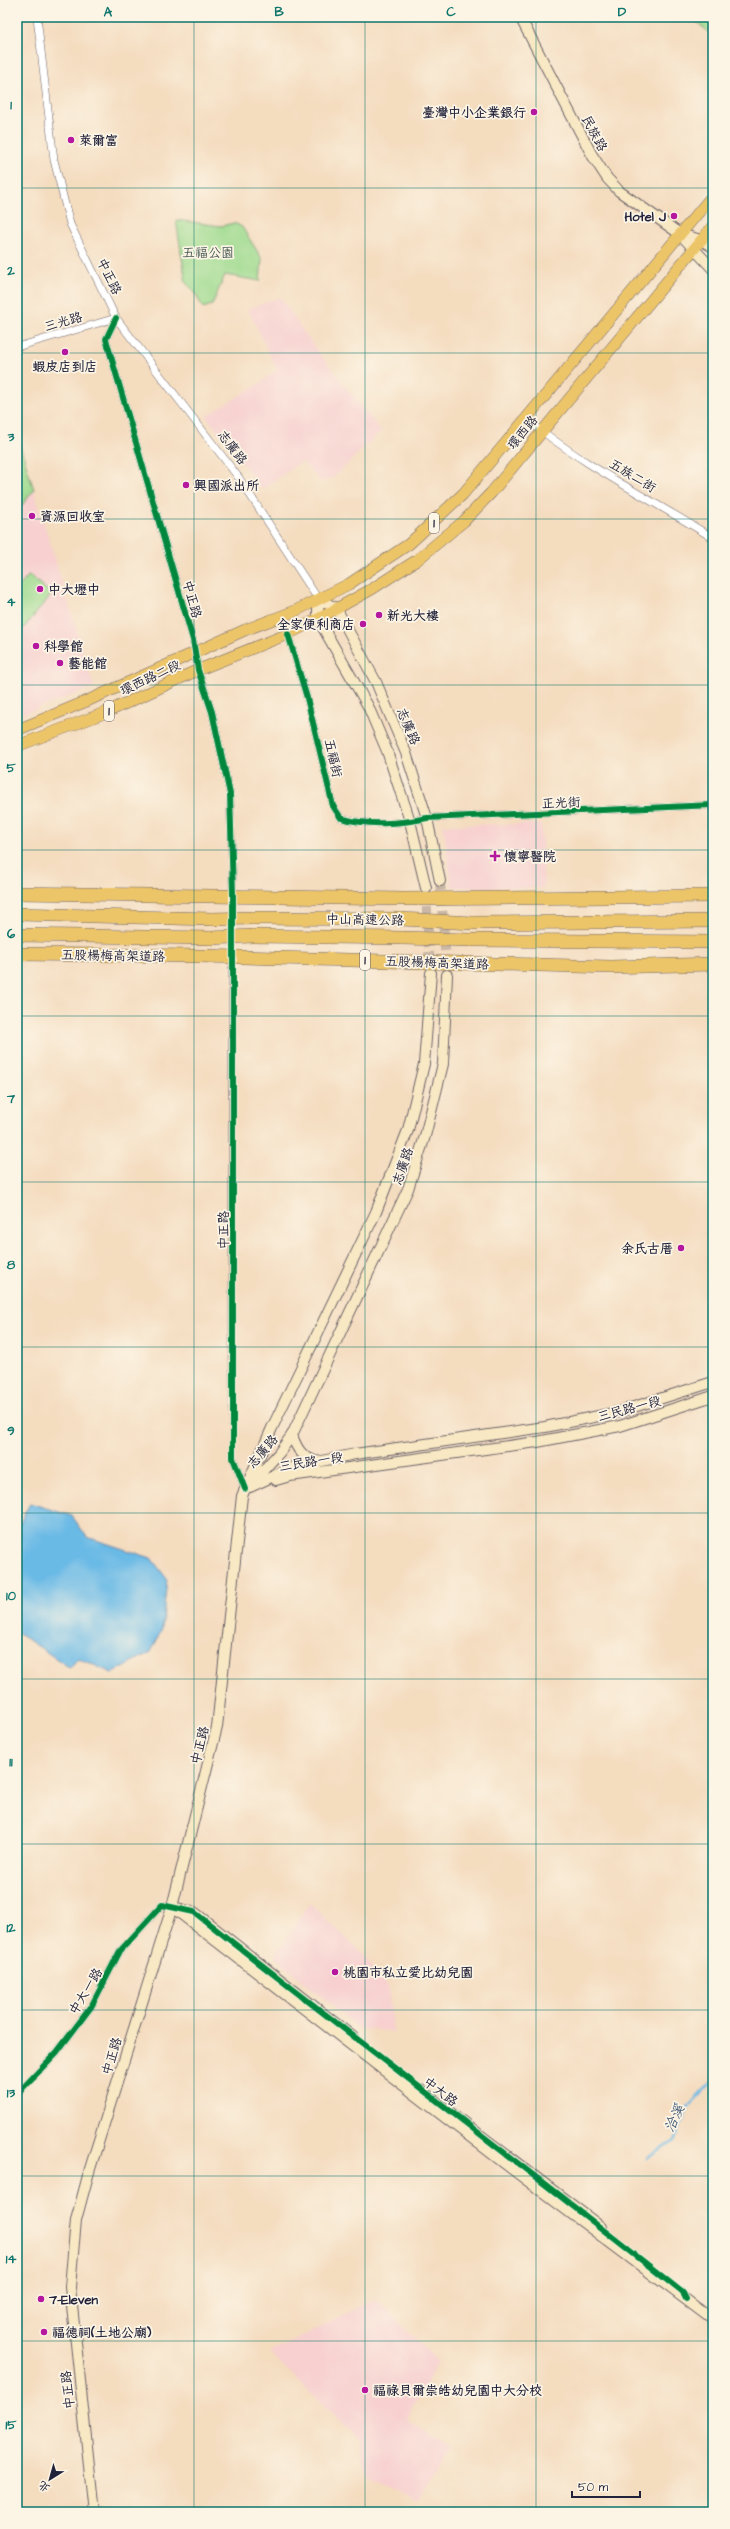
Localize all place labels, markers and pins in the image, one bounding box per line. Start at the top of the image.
place label: 臺灣中小企業銀行 [422,104,526,122]
marker: 臺灣中小企業銀行 [529,107,539,117]
place label: 萊爾富 [79,132,118,150]
marker: 萊爾富 [66,135,76,145]
place label: Hotel J [624,208,666,226]
marker: Hotel J [669,211,679,221]
marker: 蝦皮店到店 [60,347,70,357]
place label: 蝦皮店到店 [32,358,98,376]
place label: 興國派出所 [194,477,259,495]
marker: 興國派出所 [181,480,191,490]
place label: 資源回收室 [40,508,105,526]
marker: 資源回收室 [27,511,37,521]
place label: 中大壢中 [48,581,100,599]
marker: 中大壢中 [35,584,45,594]
place label: 新光大樓 [387,607,439,625]
marker: 新光大樓 [374,610,384,620]
place label: 全家便利商店 [277,616,355,634]
marker: 全家便利商店 [358,619,368,629]
place label: 科學館 [44,638,83,656]
marker: 科學館 [31,641,41,651]
place label: 藝能館 [68,655,107,673]
marker: 藝能館 [55,658,65,668]
place label: 懷寧醫院 [504,848,556,866]
marker: 懷寧醫院 [489,850,501,862]
place label: 余氏古厝 [621,1240,673,1258]
marker: 余氏古厝 [676,1243,686,1253]
place label: 桃園市私立愛比幼兒園 [343,1964,473,1982]
marker: 桃園市私立愛比幼兒園 [330,1967,340,1977]
place label: 7-Eleven [48,2291,99,2309]
marker: 7-Eleven [36,2294,46,2304]
place label: 福德祠(土地公廟) [52,2324,152,2342]
marker: 福德祠(土地公廟) [39,2327,49,2337]
place label: 福祿貝爾崇皓幼兒園中大分校 [373,2382,542,2400]
marker: 福祿貝爾崇皓幼兒園中大分校 [360,2385,370,2395]

